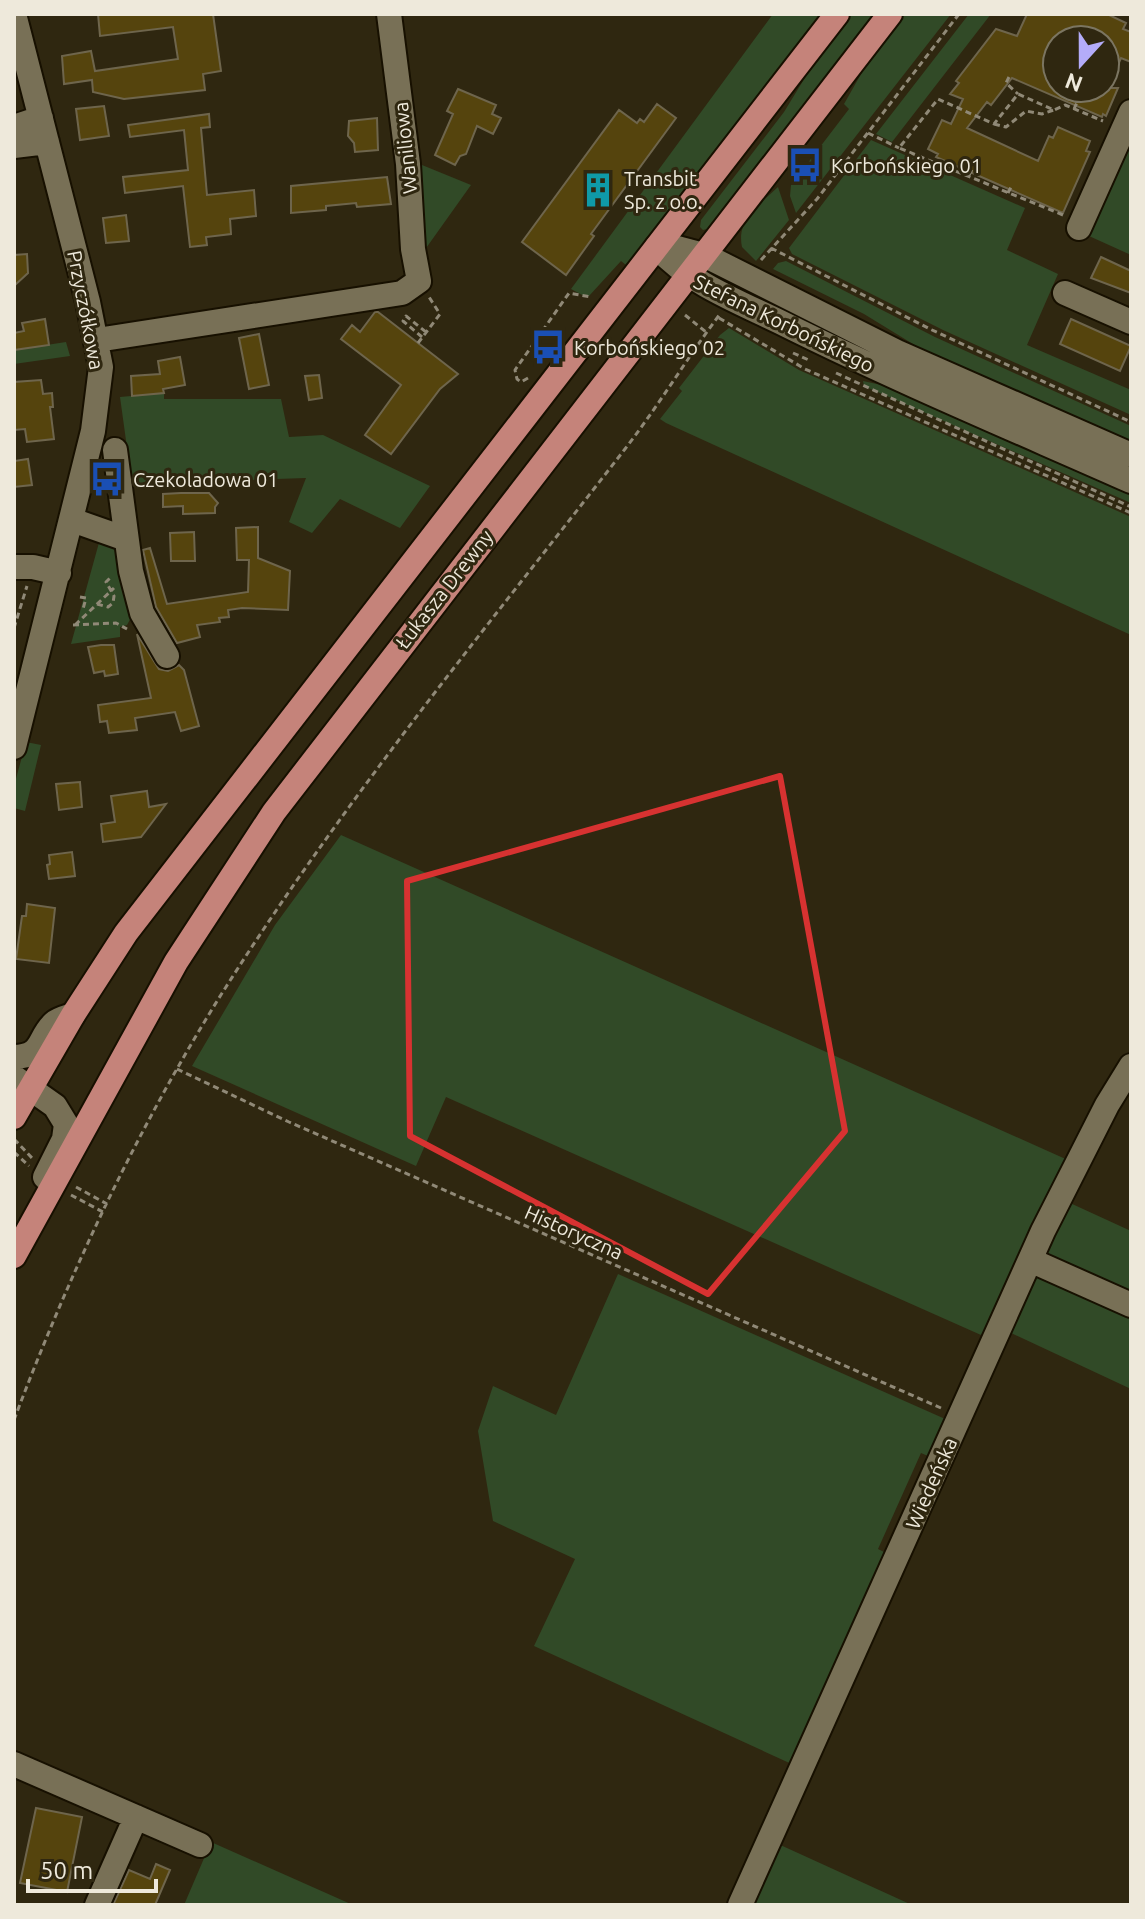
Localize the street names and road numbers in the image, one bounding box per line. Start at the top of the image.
street label: Waniliowa [389,101,421,195]
street label: Przyczółkowa [63,248,109,372]
street label: Stefana Korbońskiego [690,269,878,377]
street label: Łukasza Drewny [391,525,498,653]
street label: Historyczna [521,1200,627,1264]
street label: Wiedeńska [901,1434,961,1532]

